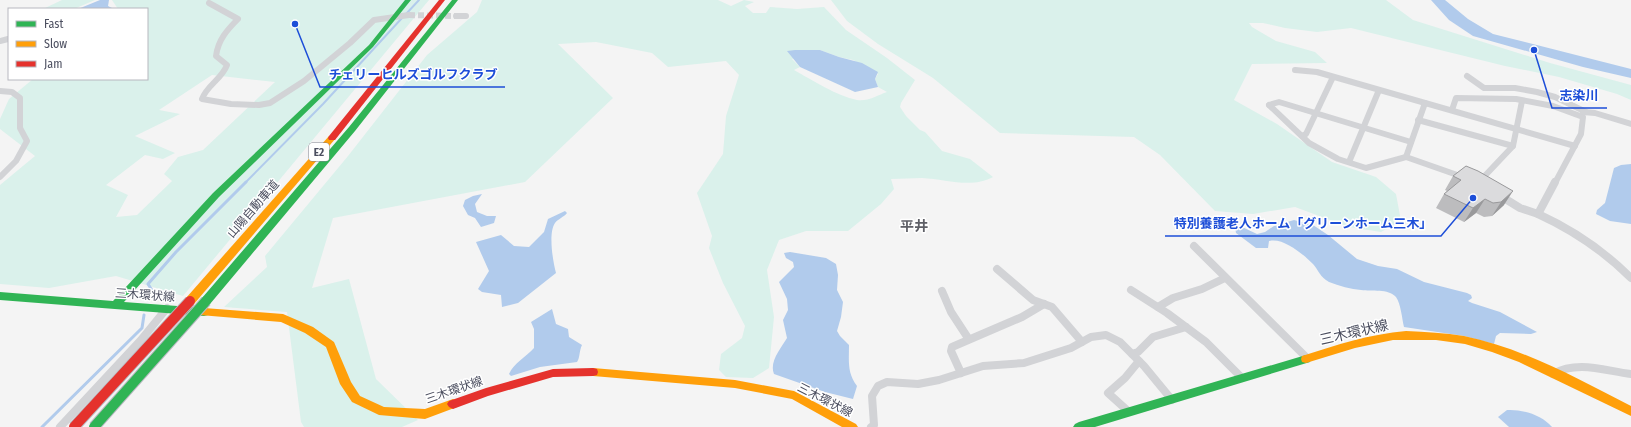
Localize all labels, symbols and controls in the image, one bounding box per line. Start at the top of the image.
legend [8,8,148,80]
text: Fast [44,17,63,31]
text: Slow [44,37,67,51]
text: Jam [44,57,62,71]
callout: チェリーヒルズゴルフクラブ [320,62,505,87]
text: チェリーヒルズゴルフクラブ [328,67,498,82]
callout: 志染川 [1552,83,1607,108]
text: 志染川 [1559,88,1599,103]
road number: E2 [309,143,329,161]
street label: 山陽自動車道 [224,177,282,241]
callout: 特別養護老人ホーム「グリーンホーム三木」 [1165,211,1441,236]
text: 特別養護老人ホーム「グリーンホーム三木」 [1174,216,1432,231]
district label: 平井 [900,218,928,235]
street label: 三木環状線 [115,286,175,304]
street label: 三木環状線 [1318,316,1390,349]
street label: 三木環状線 [423,374,485,406]
street label: 三木環状線 [795,380,855,420]

